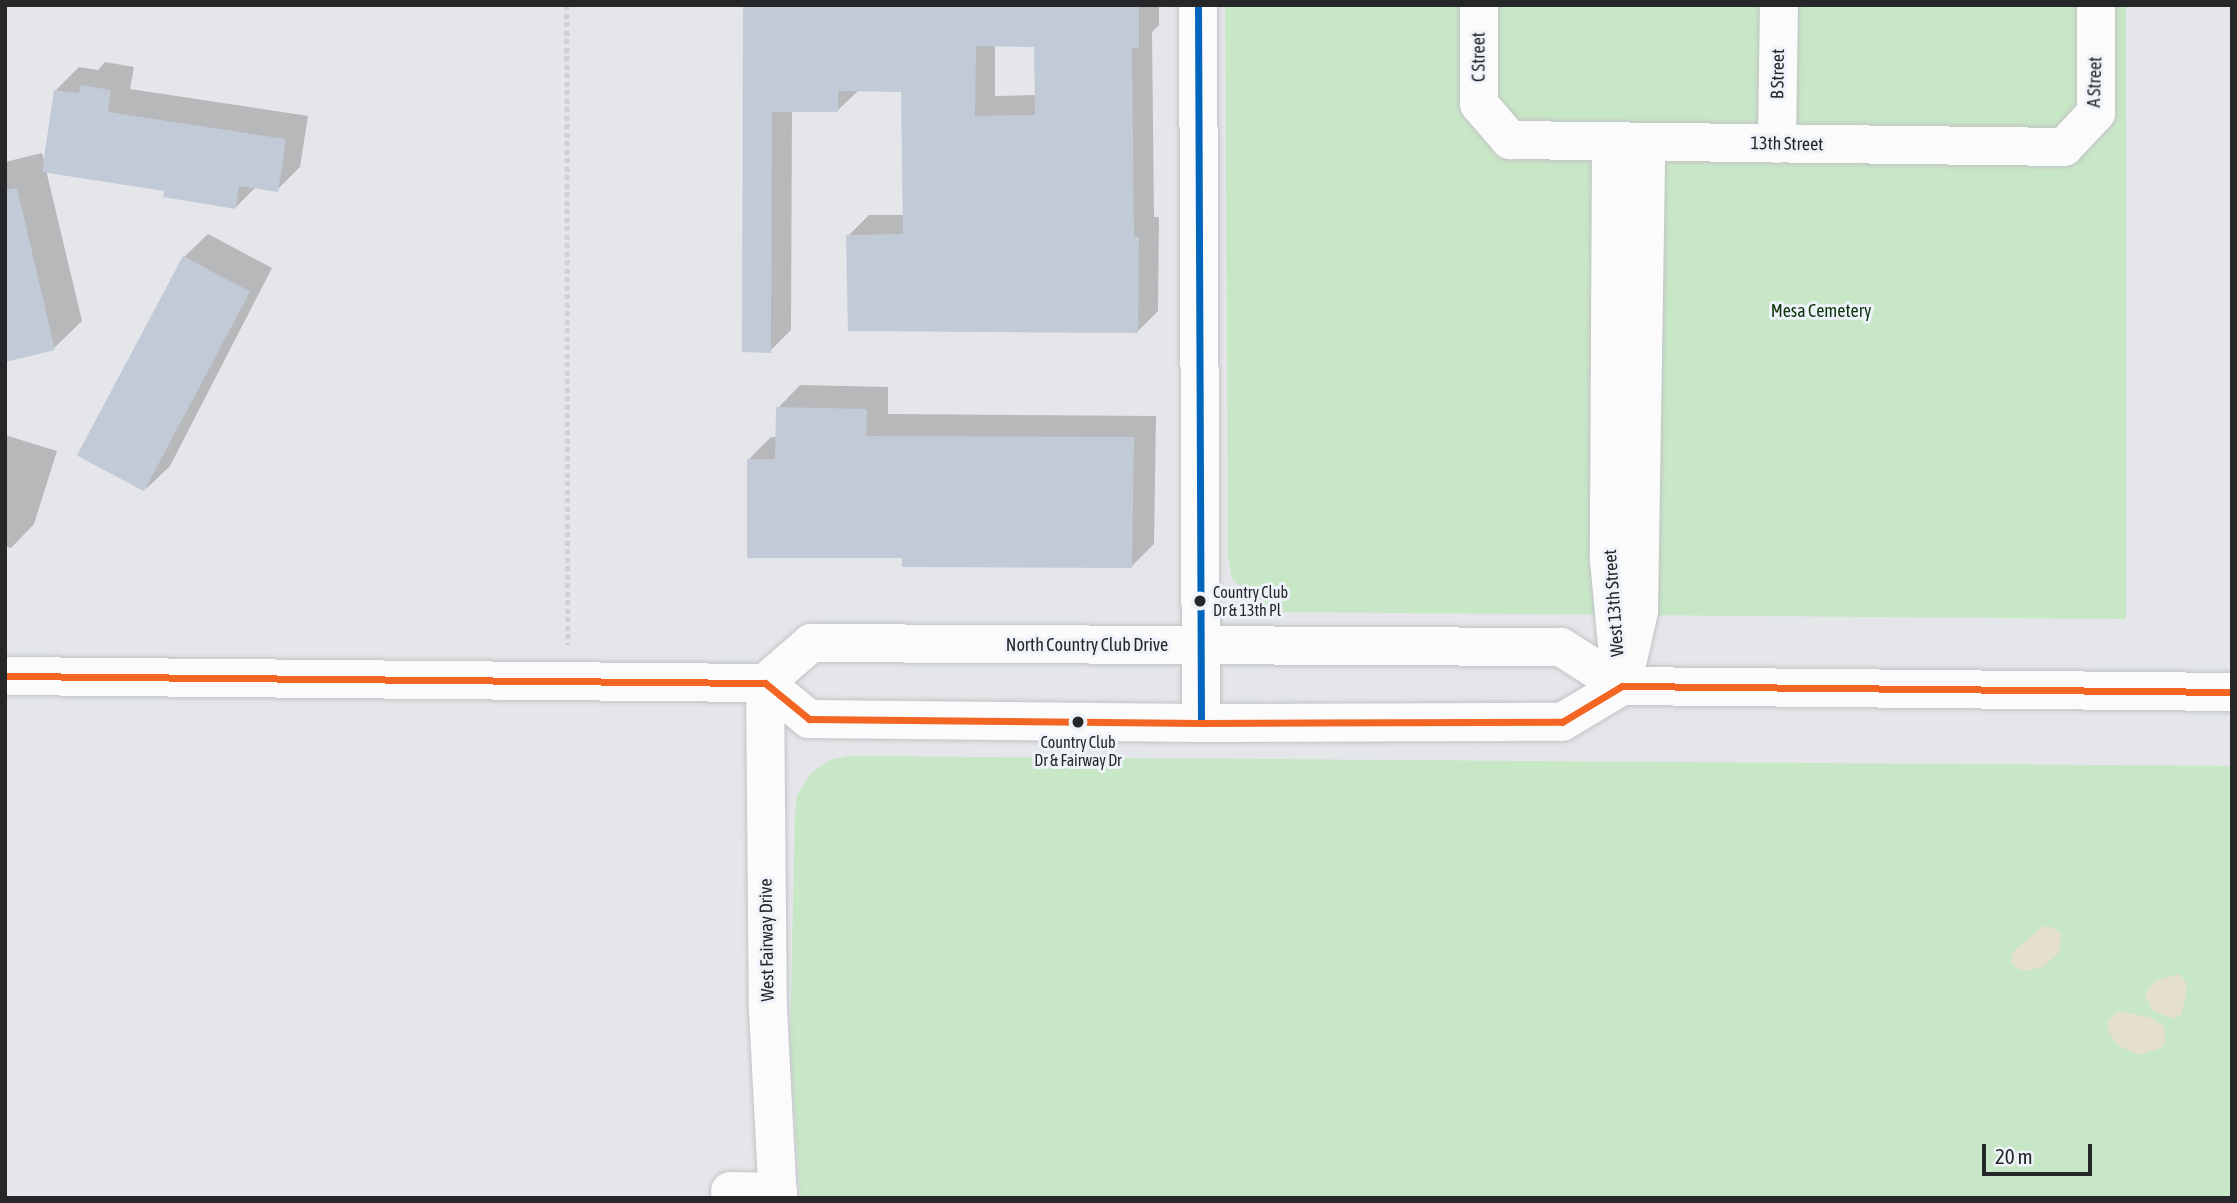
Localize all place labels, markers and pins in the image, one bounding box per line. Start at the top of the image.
place label: Country Club Dr & 13th Pl [1213,582,1288,620]
marker: Country Club Dr & 13th Pl [1193,594,1207,608]
marker: Country Club Dr & Fairway Dr [1071,715,1085,729]
place label: Country Club Dr & Fairway Dr [1034,732,1122,770]

